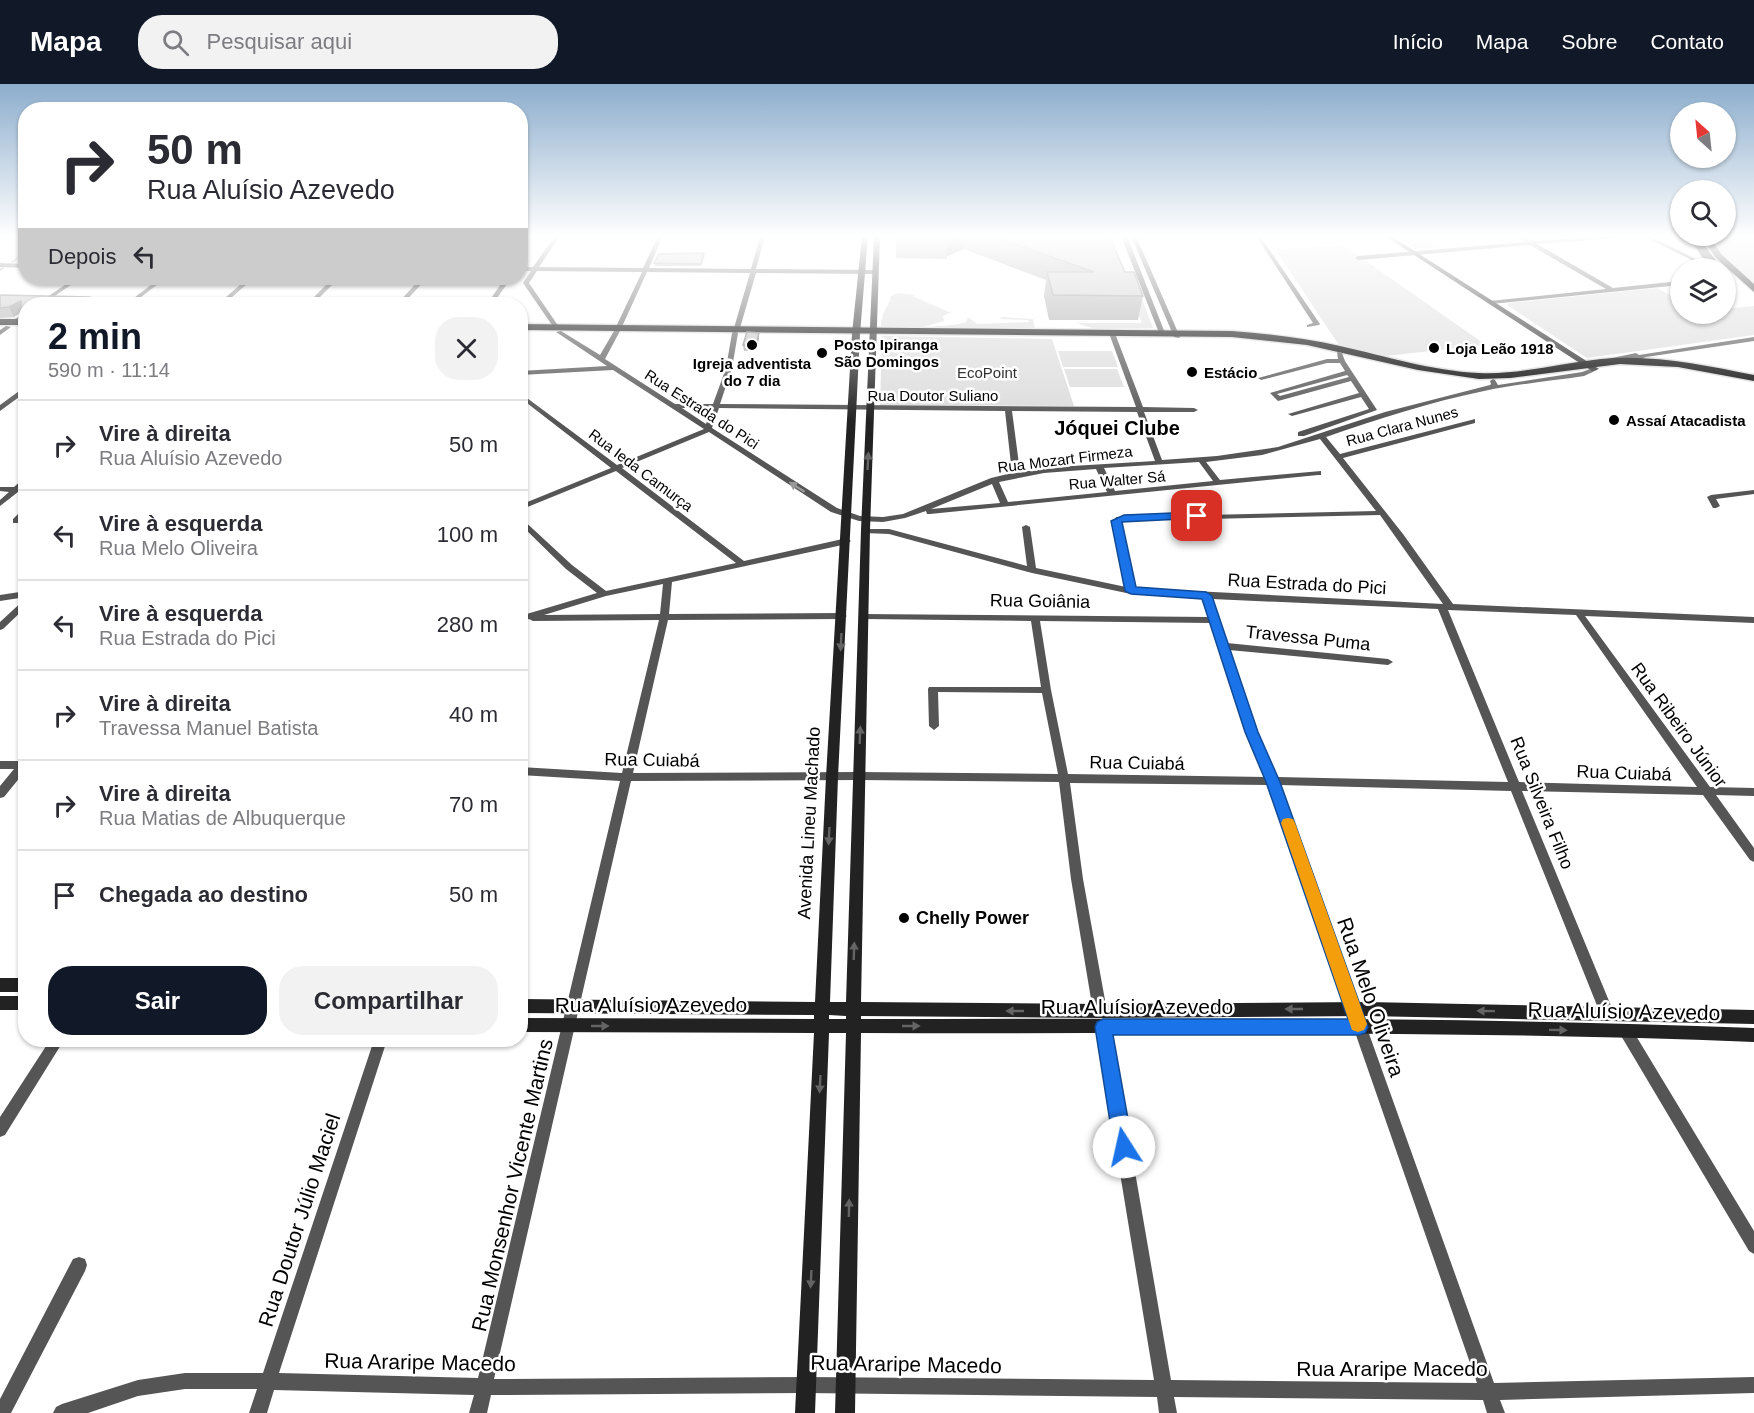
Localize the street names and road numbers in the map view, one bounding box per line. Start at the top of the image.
street label: Rua Estrada do Pici [642,366,762,452]
street label: Rua Doutor Suliano [868,387,998,404]
street label: Rua Clara Nunes [1344,403,1460,449]
street label: Rua Ieda Camurça [586,425,697,515]
street label: Rua Mozart Firmeza [997,442,1134,476]
street label: Rua Walter Sá [1068,467,1167,493]
street label: Rua Estrada do Pici [1227,570,1387,598]
street label: Rua Goiânia [990,590,1091,612]
street label: Travessa Puma [1245,622,1372,655]
street label: Rua Ribeiro Júnior [1627,659,1731,791]
street label: Avenida Lineu Machado [794,726,824,920]
street label: Rua Silveira Filho [1506,734,1578,872]
street label: Rua Cuiabá [604,749,701,771]
street label: Rua Cuiabá [1089,752,1186,774]
street label: Rua Cuiabá [1576,761,1673,785]
street label: Rua Melo Oliveira [1333,914,1409,1080]
street label: Rua Aluísio Azevedo [555,993,747,1016]
street label: Rua Aluísio Azevedo [1041,995,1233,1018]
street label: Rua Aluísio Azevedo [1527,998,1721,1024]
street label: Rua Monsenhor Vicente Martins [467,1036,557,1334]
street label: Rua Doutor Júlio Maciel [254,1110,344,1330]
street label: Rua Araripe Macedo [324,1349,516,1375]
street label: Rua Araripe Macedo [810,1351,1002,1377]
street label: Rua Araripe Macedo [1296,1357,1488,1380]

